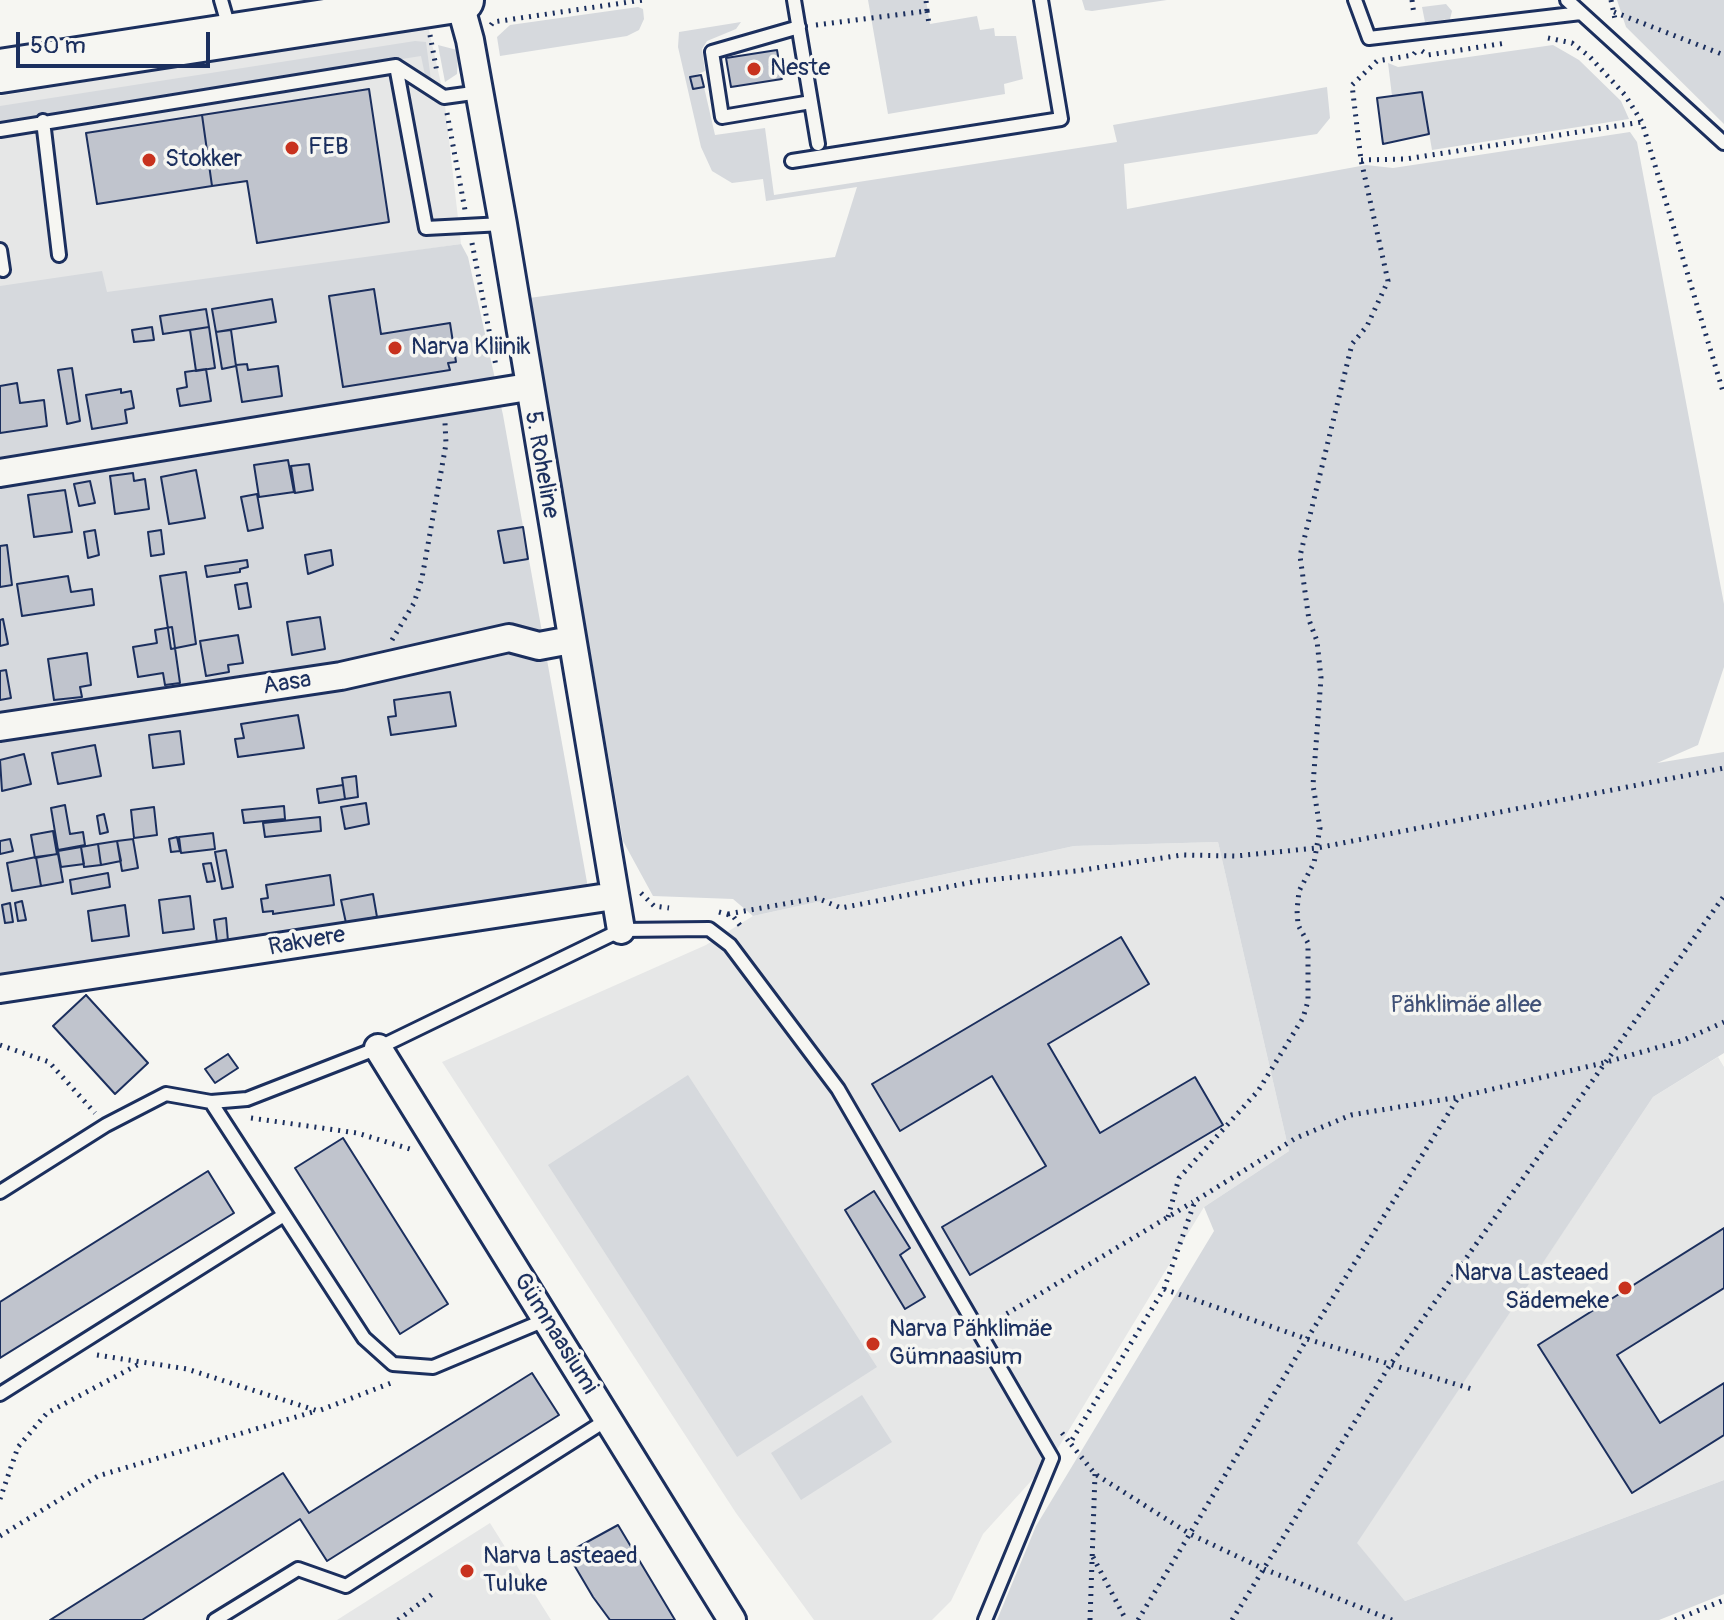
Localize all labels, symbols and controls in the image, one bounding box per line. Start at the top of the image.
scale bar [20,16,214,66]
text: 50 m [30,31,86,60]
place label: Neste [770,55,830,83]
marker: Neste [745,60,763,78]
place label: FEB [308,134,349,162]
marker: FEB [283,139,301,157]
place label: Stokker [165,146,242,174]
marker: Stokker [140,151,158,169]
place label: Narva Kliinik [411,334,530,362]
marker: Narva Kliinik [386,339,404,357]
street label: 5. Roheline [517,409,565,521]
street label: Aasa [261,666,313,702]
street label: Rakvere [266,921,348,963]
park label: Pähklimäe allee [1390,992,1542,1020]
place label: Narva Lasteaed Sädemeke [1454,1260,1609,1316]
street label: Gümnaasiumi [506,1268,604,1400]
marker: Narva Lasteaed Sädemeke [1616,1279,1634,1297]
place label: Narva Pähklimäe Gümnaasium [889,1316,1052,1372]
marker: Narva Pähklimäe Gümnaasium [864,1335,882,1353]
place label: Narva Lasteaed Tuluke [483,1543,638,1599]
marker: Narva Lasteaed Tuluke [458,1562,476,1580]

